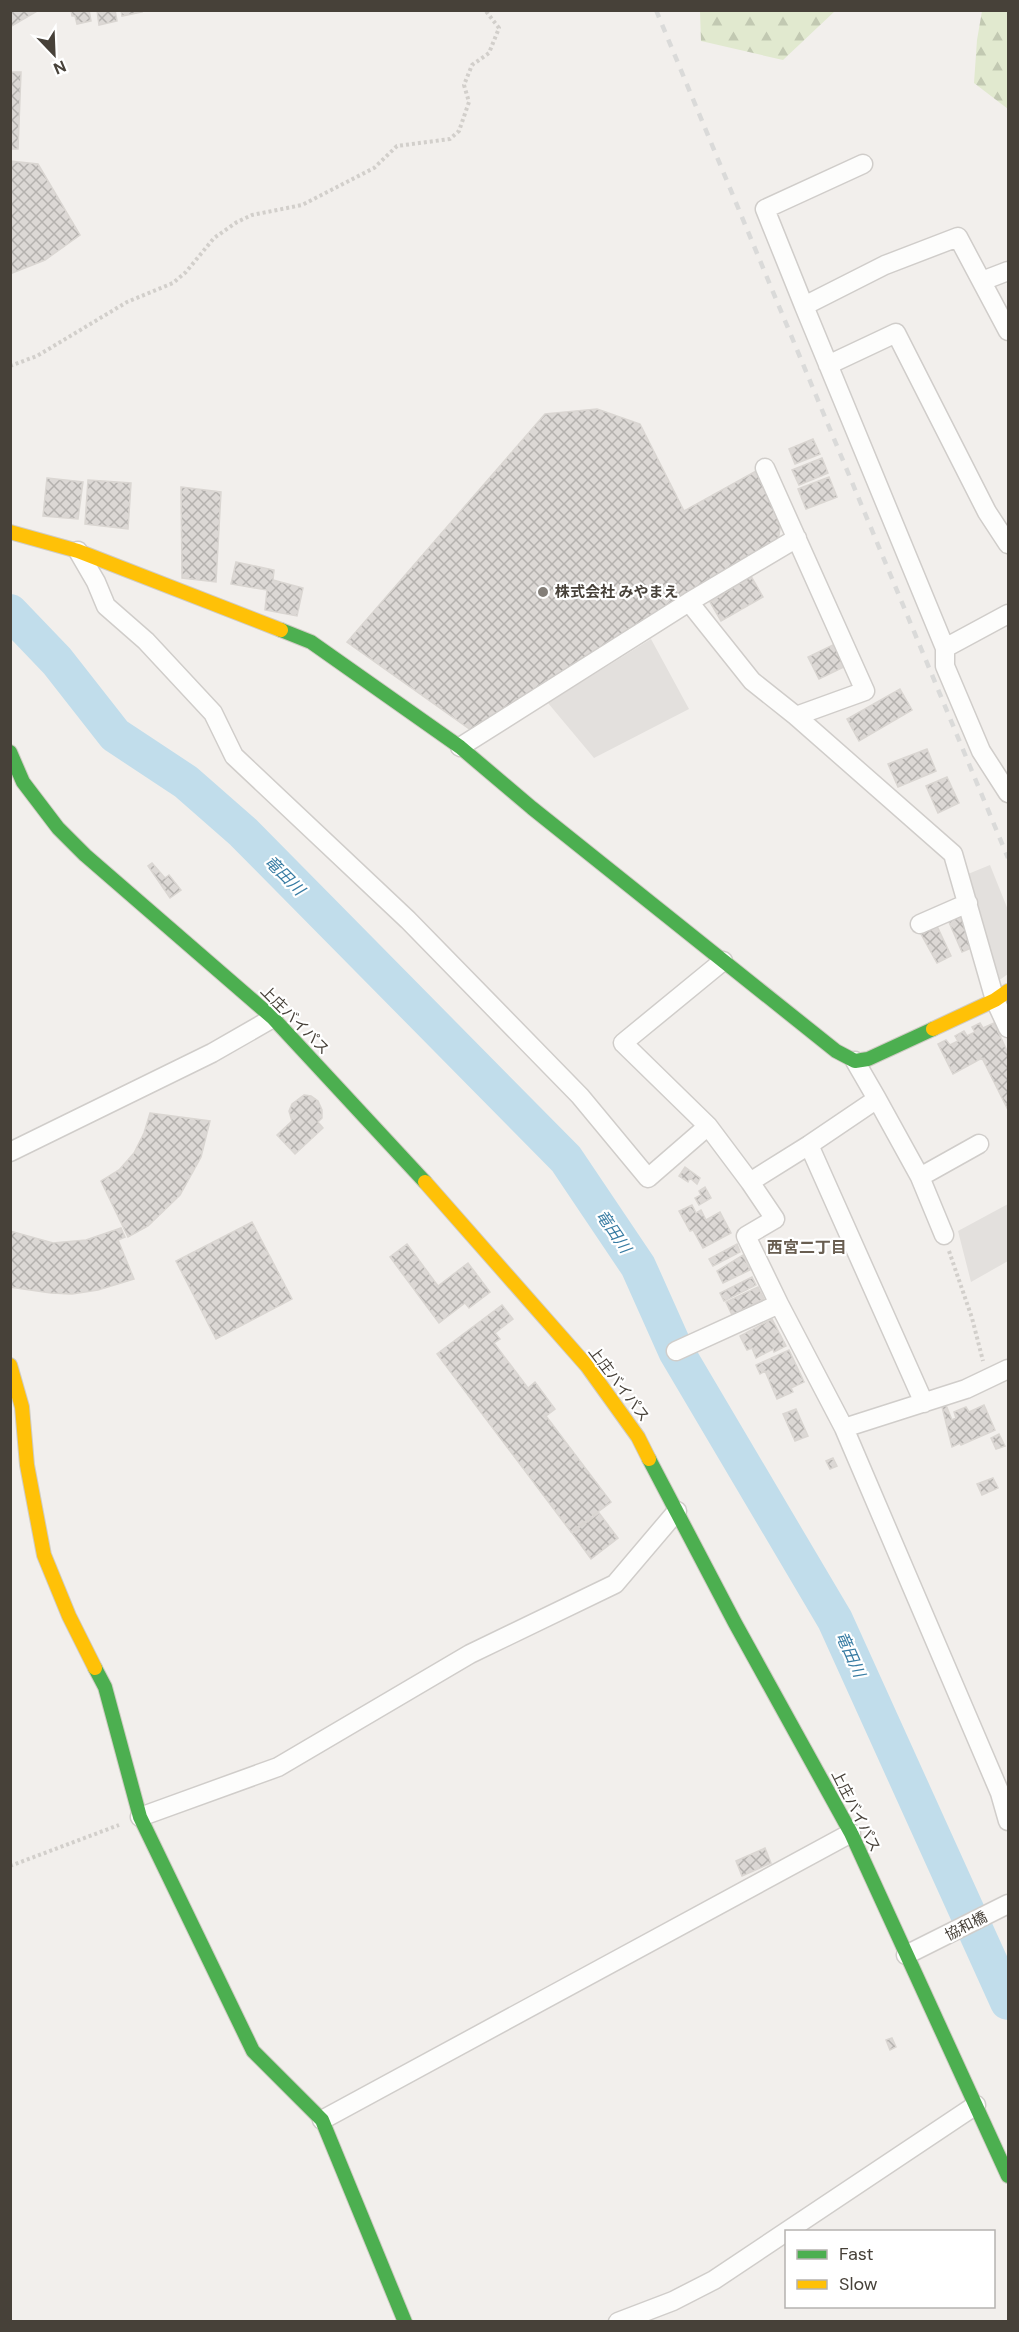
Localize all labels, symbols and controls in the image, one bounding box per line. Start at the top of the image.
north arrow [24,24,84,84]
text: N [50,55,69,79]
place label: 株式会社 みやまえ [555,582,679,602]
marker: 株式会社 みやまえ [536,585,550,599]
water label: 竜田川 [260,851,310,901]
street label: 上庄バイパス [256,981,334,1059]
water label: 竜田川 [591,1206,637,1259]
district label: 西宮二丁目 [767,1237,847,1258]
street label: 上庄バイパス [584,1342,654,1426]
water label: 竜田川 [831,1628,871,1682]
street label: 上庄バイパス [827,1766,885,1856]
street label: 協和橋 [941,1907,991,1945]
legend [785,2230,995,2308]
text: Fast [839,2242,874,2266]
text: Slow [839,2272,878,2296]

